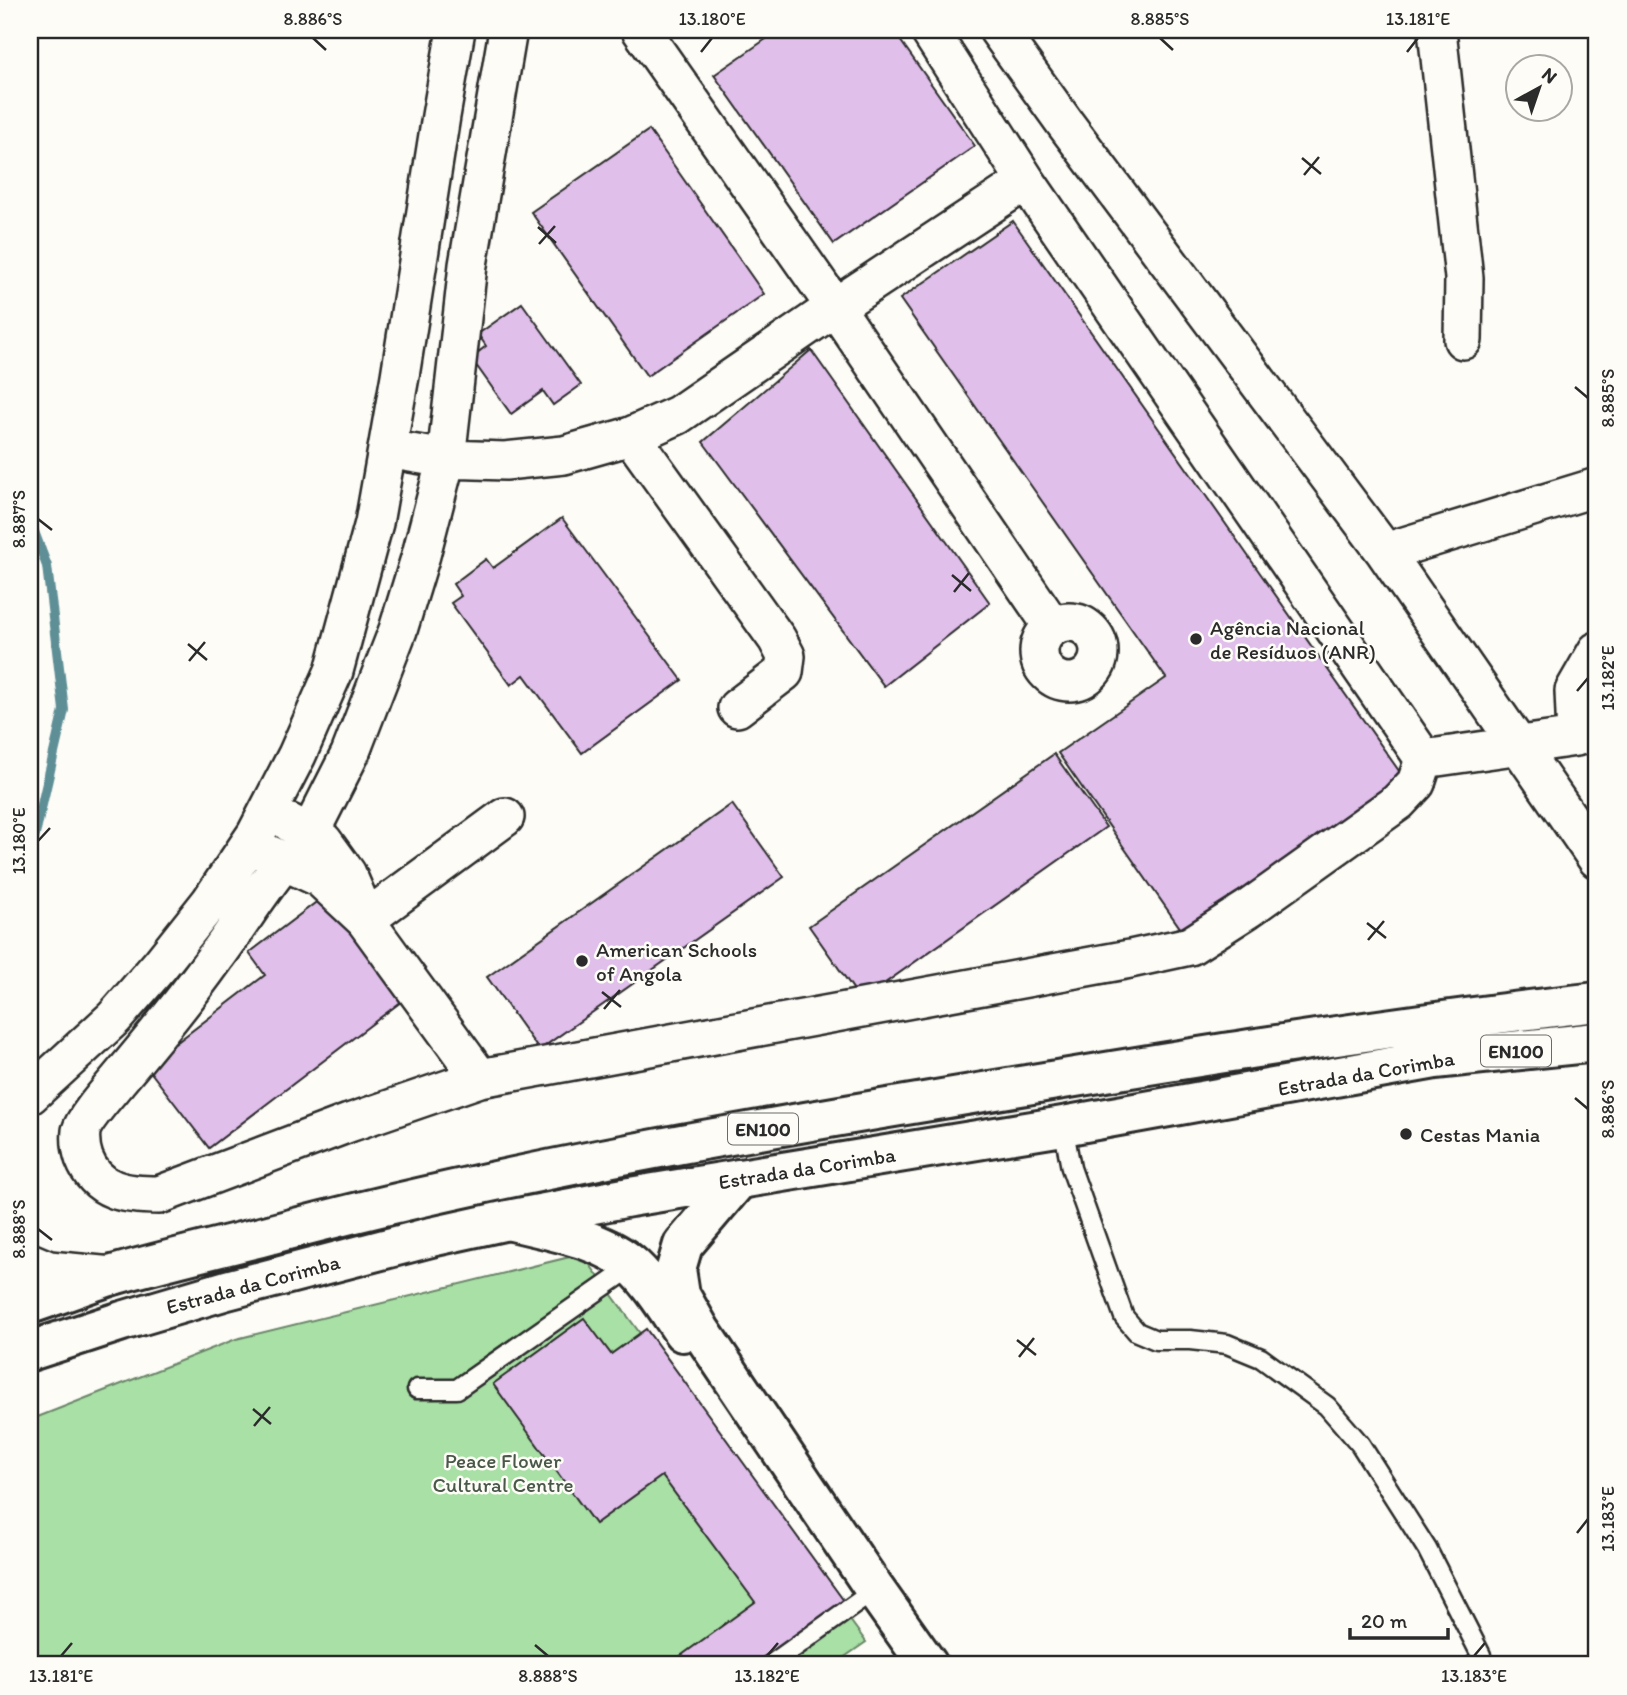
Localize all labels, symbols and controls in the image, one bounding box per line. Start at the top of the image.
text: 8.886°S [284,8,342,30]
text: 13.180°E [678,8,746,30]
text: 8.885°S [1131,8,1189,30]
text: 13.181°E [1386,8,1450,30]
north arrow [1504,52,1574,122]
text: N [1537,62,1562,88]
text: 8.885°S [1597,369,1619,427]
text: 8.887°S [8,490,30,548]
place label: Agência Nacional de Resíduos (ANR) [1210,615,1376,664]
marker: Agência Nacional de Resíduos (ANR) [1188,631,1204,647]
text: 13.182°E [1597,645,1619,711]
text: 13.180°E [8,807,30,875]
place label: American Schools of Angola [596,937,757,986]
marker: American Schools of Angola [574,953,590,969]
road number: EN100 [1481,1036,1551,1066]
street label: Estrada da Corimba [1276,1045,1456,1101]
text: 8.886°S [1597,1080,1619,1138]
road number: EN100 [728,1114,798,1144]
place label: Cestas Mania [1420,1122,1540,1147]
marker: Cestas Mania [1398,1126,1414,1142]
street label: Estrada da Corimba [717,1142,897,1194]
text: 8.888°S [8,1199,30,1259]
street label: Estrada da Corimba [163,1249,343,1319]
park label: Peace Flower Cultural Centre [432,1448,574,1497]
text: 13.183°E [1597,1486,1619,1552]
scale bar [1350,1597,1448,1641]
text: 20 m [1361,1608,1408,1633]
text: 13.181°E [29,1665,93,1687]
text: 8.888°S [518,1665,578,1687]
text: 13.182°E [734,1665,800,1687]
text: 13.183°E [1441,1665,1507,1687]

